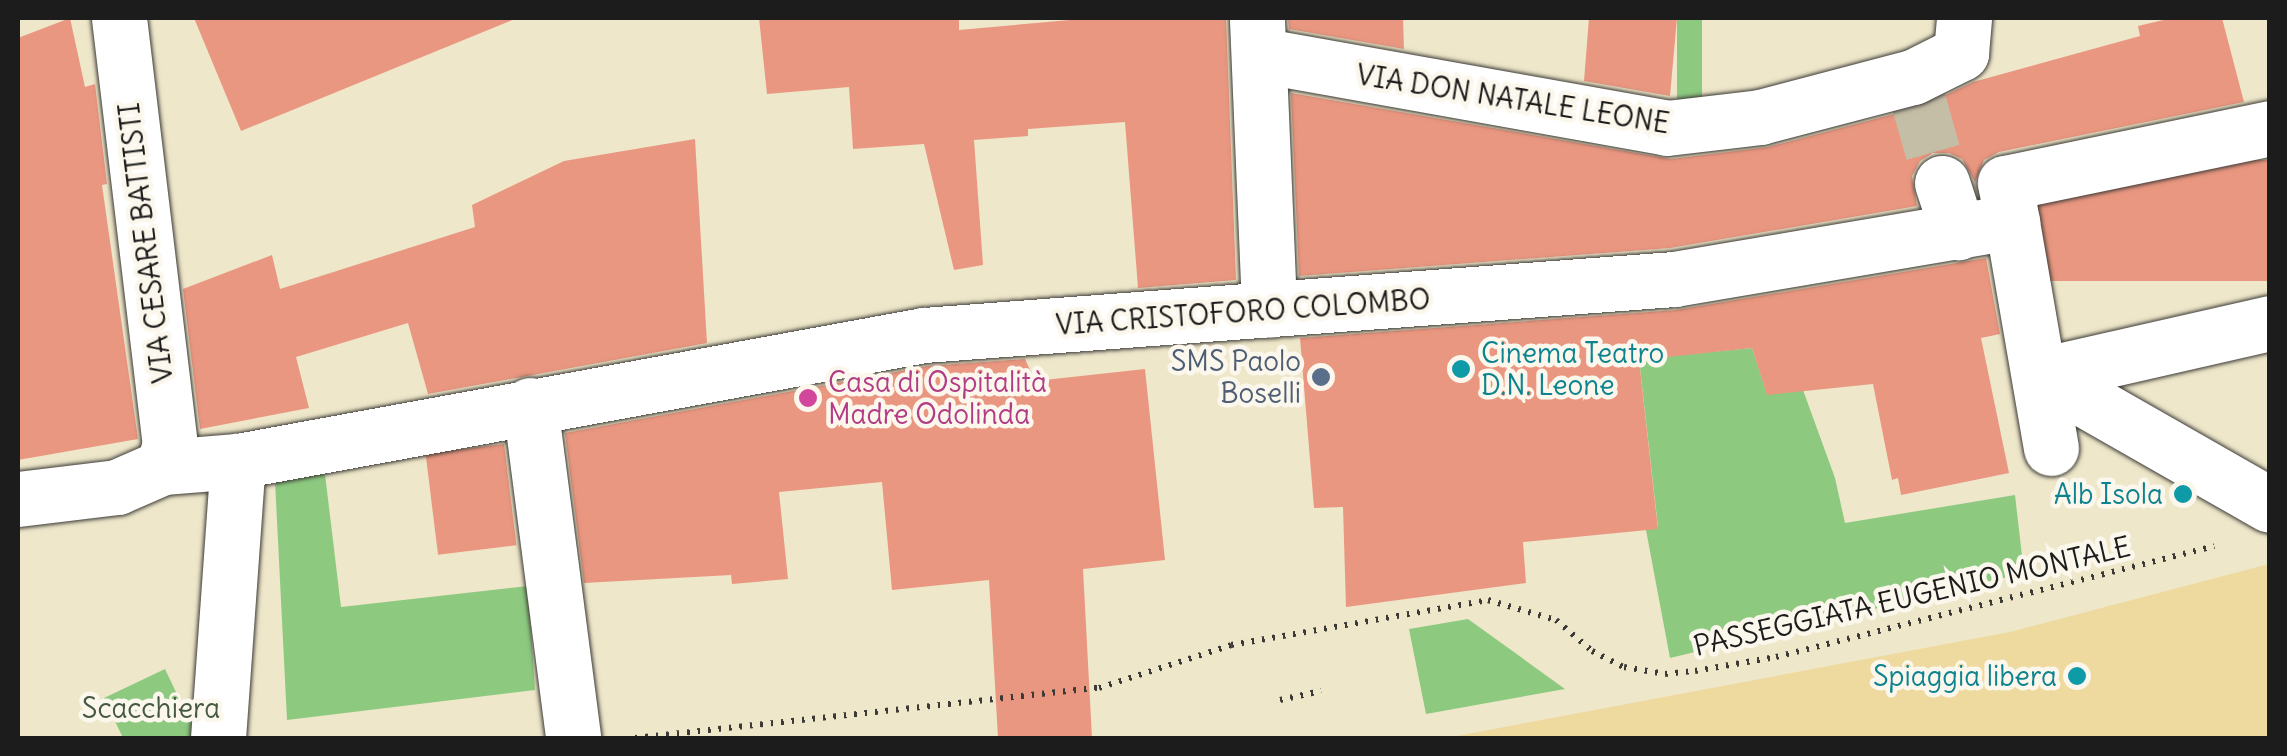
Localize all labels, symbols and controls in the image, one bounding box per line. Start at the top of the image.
street label: VIA DON NATALE LEONE [1354,58,1672,140]
street label: VIA CESARE BATTISTI [112,101,180,385]
street label: VIA CRISTOFORO COLOMBO [1055,282,1431,342]
place label: Cinema Teatro D.N. Leone [1481,336,1664,402]
place label: SMS Paolo Boselli [1171,344,1301,410]
marker: Cinema Teatro D.N. Leone [1450,358,1472,380]
place label: Casa di Ospitalità Madre Odolinda [828,365,1047,431]
marker: SMS Paolo Boselli [1310,366,1332,388]
marker: Casa di Ospitalità Madre Odolinda [797,387,819,409]
place label: Alb Isola [2054,477,2163,511]
marker: Alb Isola [2172,483,2194,505]
street label: PASSEGGIATA EUGENIO MONTALE [1690,529,2134,663]
place label: Spiaggia libera [1873,659,2057,693]
marker: Spiaggia libera [2066,665,2088,687]
park label: Scacchiera [82,691,220,725]

